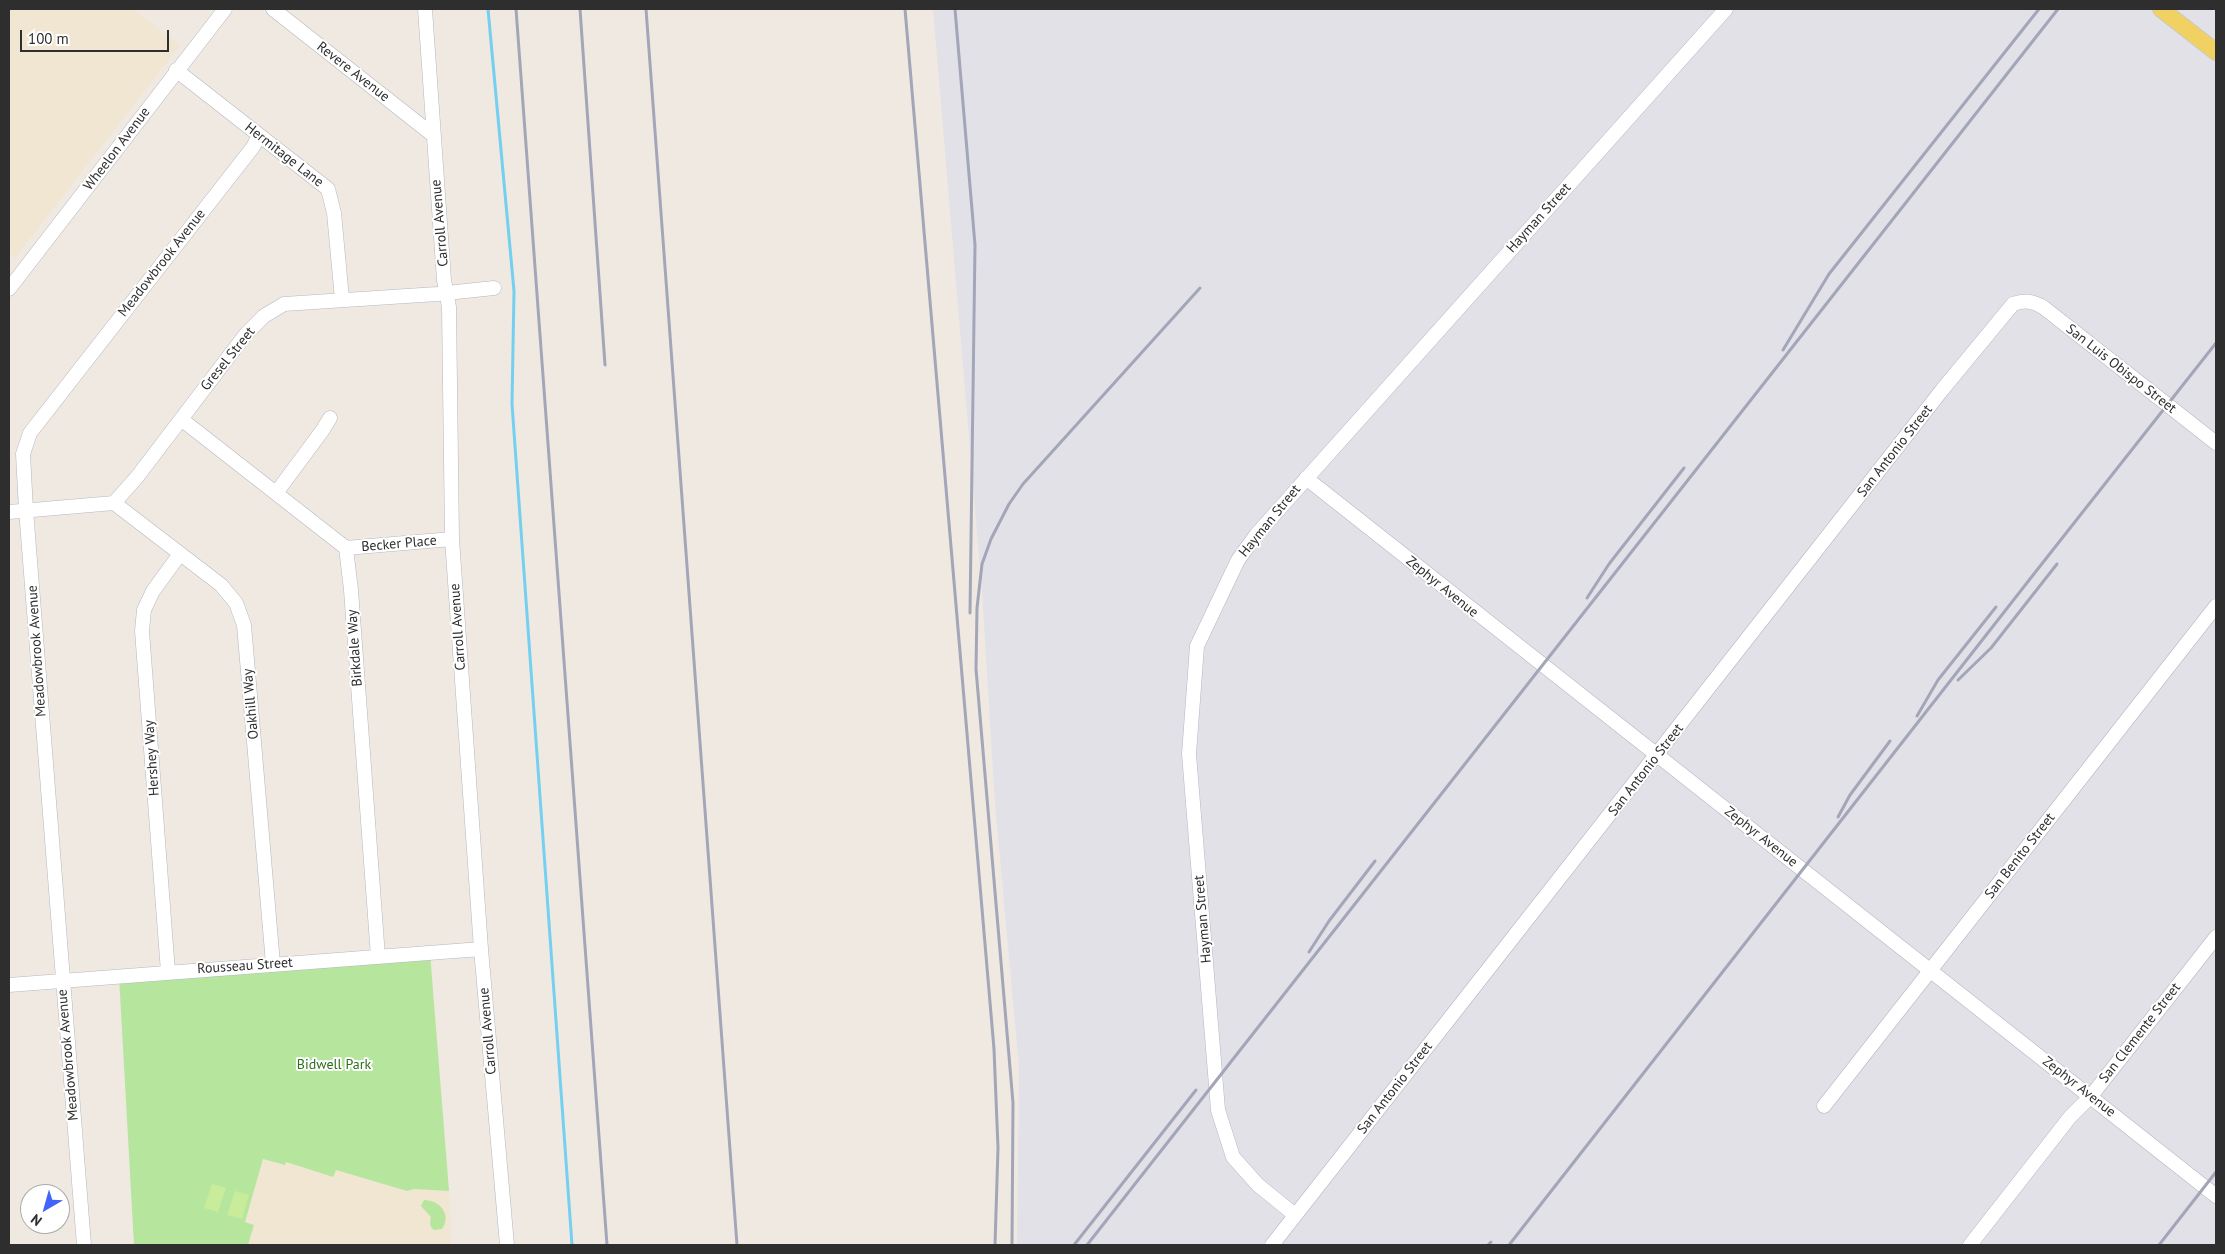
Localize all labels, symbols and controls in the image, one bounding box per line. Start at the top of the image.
scale bar [22,20,171,52]
text: 100 m [28,29,69,48]
street label: Revere Avenue [313,38,393,106]
street label: Wheelon Avenue [80,104,154,194]
street label: Hermitage Lane [241,119,327,191]
street label: Carroll Avenue [428,179,452,267]
street label: Hayman Street [1503,180,1575,256]
street label: Meadowbrook Avenue [115,206,209,320]
street label: San Luis Obispo Street [2063,321,2179,417]
street label: Gresel Street [197,324,259,394]
street label: San Antonio Street [1854,402,1936,500]
street label: Hayman Street [1236,481,1304,561]
street label: Becker Place [361,532,437,556]
street label: Zephyr Avenue [1403,553,1481,621]
street label: Carroll Avenue [447,583,469,671]
street label: Meadowbrook Avenue [24,585,50,717]
street label: Birkdale Way [344,609,366,687]
street label: Oakhill Way [240,668,262,740]
street label: Hershey Way [141,719,163,797]
street label: San Antonio Street [1605,721,1687,819]
street label: Zephyr Avenue [1721,803,1801,871]
street label: San Benito Street [1981,810,2059,902]
street label: Hayman Street [1191,874,1215,964]
street label: Rousseau Street [197,954,293,978]
street label: San Clemente Street [2096,980,2184,1086]
street label: Carroll Avenue [476,987,500,1075]
street label: Meadowbrook Avenue [54,989,82,1121]
street label: San Antonio Street [1354,1039,1436,1137]
street label: Zephyr Avenue [2039,1053,2119,1121]
park label: Bidwell Park [297,1057,371,1073]
north arrow [20,1184,70,1234]
text: N [27,1210,46,1230]

